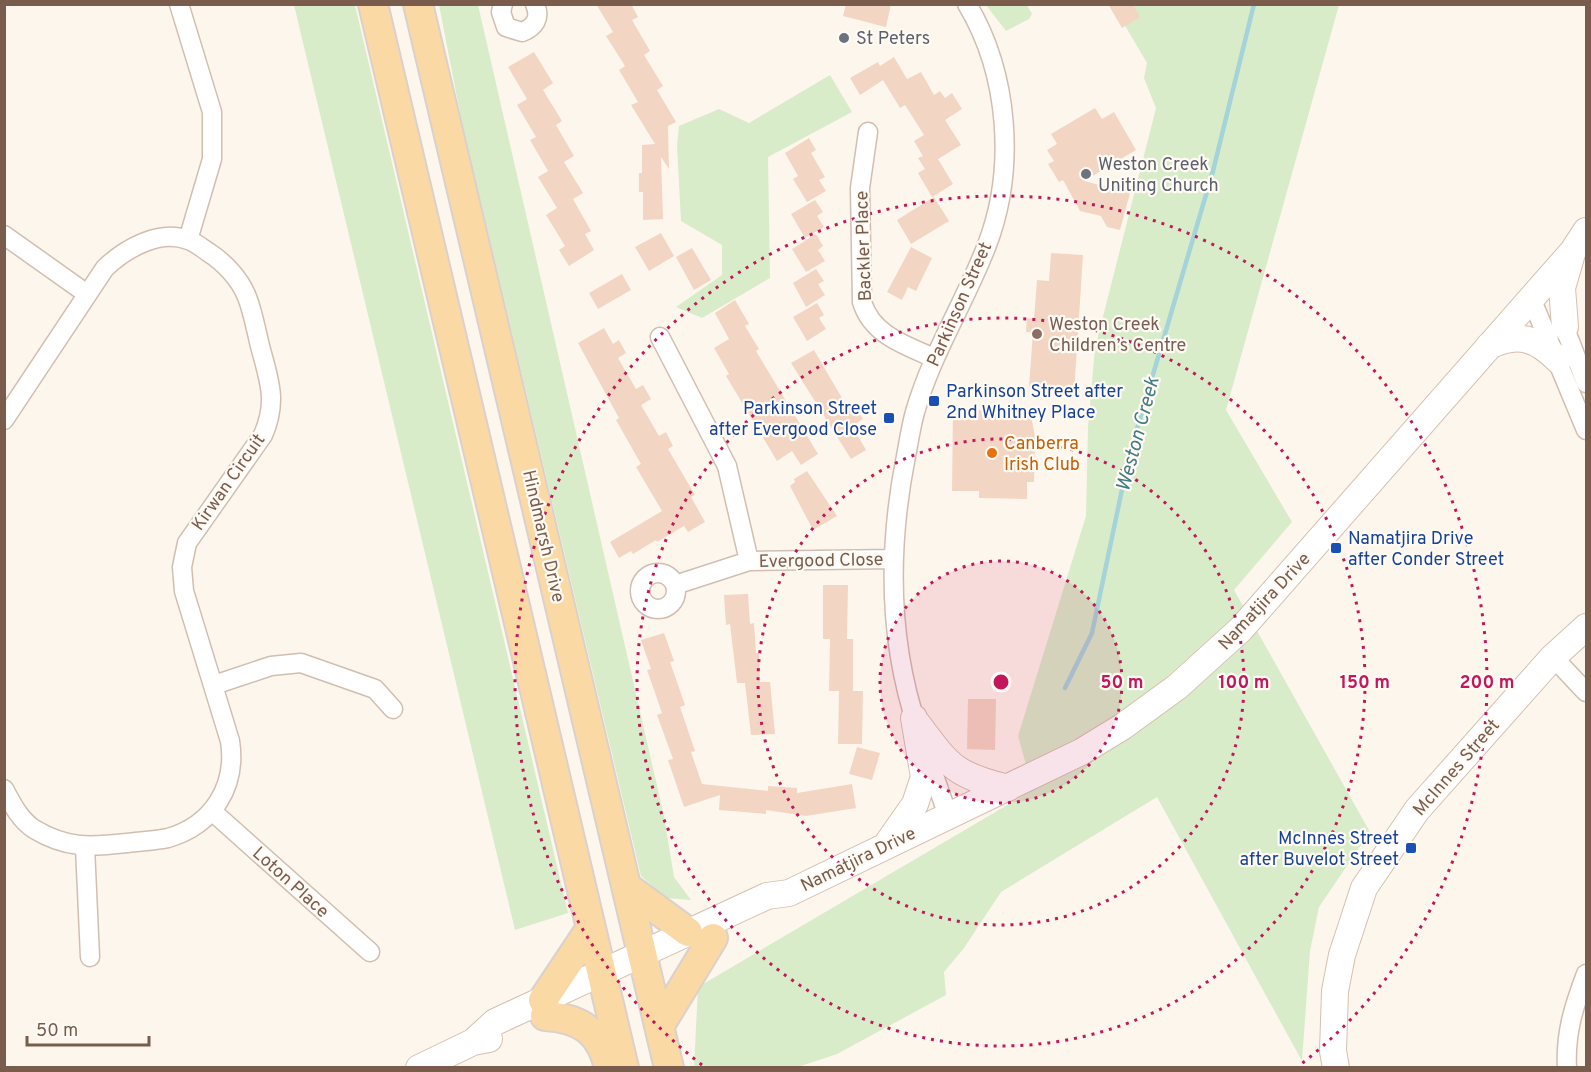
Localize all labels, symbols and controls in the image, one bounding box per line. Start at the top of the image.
place label: St Peters [856,28,930,51]
marker: St Peters [837,31,851,45]
place label: Weston Creek Uniting Church [1098,154,1219,198]
marker: Weston Creek Uniting Church [1079,167,1093,181]
street label: Backler Place [851,190,878,302]
street label: Parkinson Street [923,239,998,370]
place label: Weston Creek Children’s Centre [1049,314,1186,358]
marker: Weston Creek Children’s Centre [1030,327,1044,341]
water label: Weston Creek [1111,373,1167,495]
place label: Parkinson Street after 2nd Whitney Place [946,381,1123,425]
marker: Parkinson Street after 2nd Whitney Place [927,394,941,408]
place label: Parkinson Street after Evergood Close [709,398,877,442]
marker: Parkinson Street after Evergood Close [882,411,896,425]
street label: Kirwan Circuit [187,430,271,536]
place label: Canberra Irish Club [1004,433,1080,477]
marker: Canberra Irish Club [985,446,999,460]
street label: Hindmarsh Drive [516,468,569,605]
place label: Namatjira Drive after Conder Street [1348,528,1504,572]
marker: Namatjira Drive after Conder Street [1329,541,1343,555]
street label: Namatjira Drive [1214,548,1316,656]
street label: Evergood Close [759,549,884,574]
centre of rings [991,672,1011,692]
text: 50 m [1100,672,1144,695]
text: 100 m [1218,672,1270,695]
text: 150 m [1340,672,1390,695]
text: 200 m [1459,672,1515,695]
street label: McInnes Street [1409,715,1506,821]
street label: Namatjira Drive [797,823,920,898]
place label: McInnes Street after Buvelot Street [1240,828,1399,872]
marker: McInnes Street after Buvelot Street [1404,841,1418,855]
street label: Loton Place [247,843,333,924]
scale bar [27,1009,148,1047]
text: 50 m [36,1020,78,1043]

